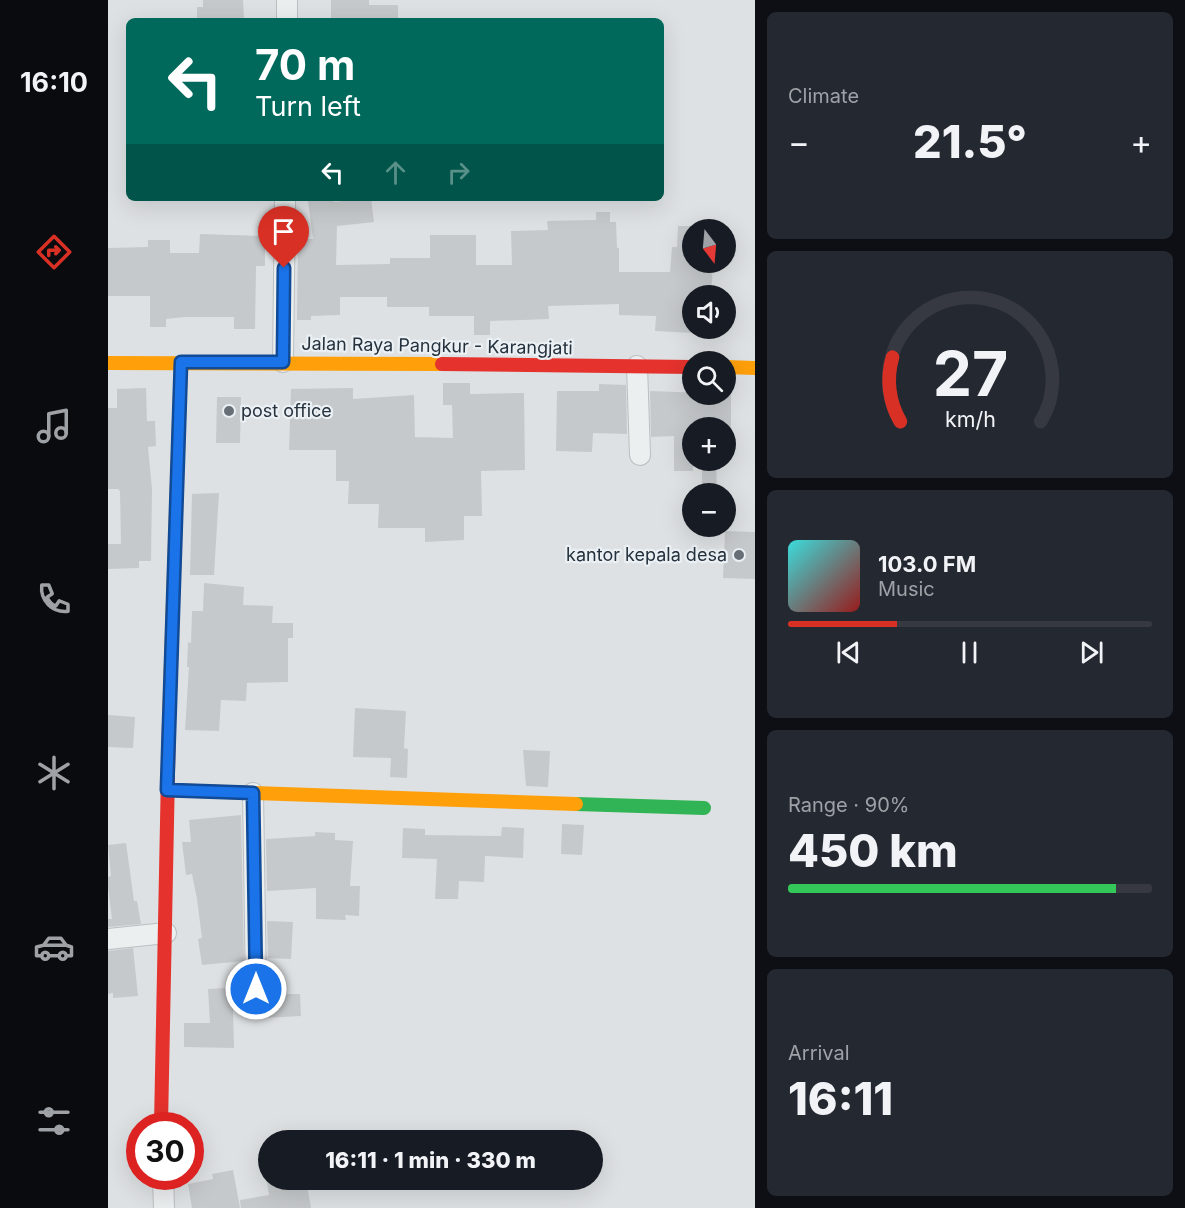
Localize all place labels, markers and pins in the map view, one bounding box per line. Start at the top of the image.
pin [258,206,309,268]
place label: post office [241,400,332,421]
marker: post office [222,404,236,418]
place label: kantor kepala desa [566,544,727,565]
marker: kantor kepala desa [732,548,746,562]

